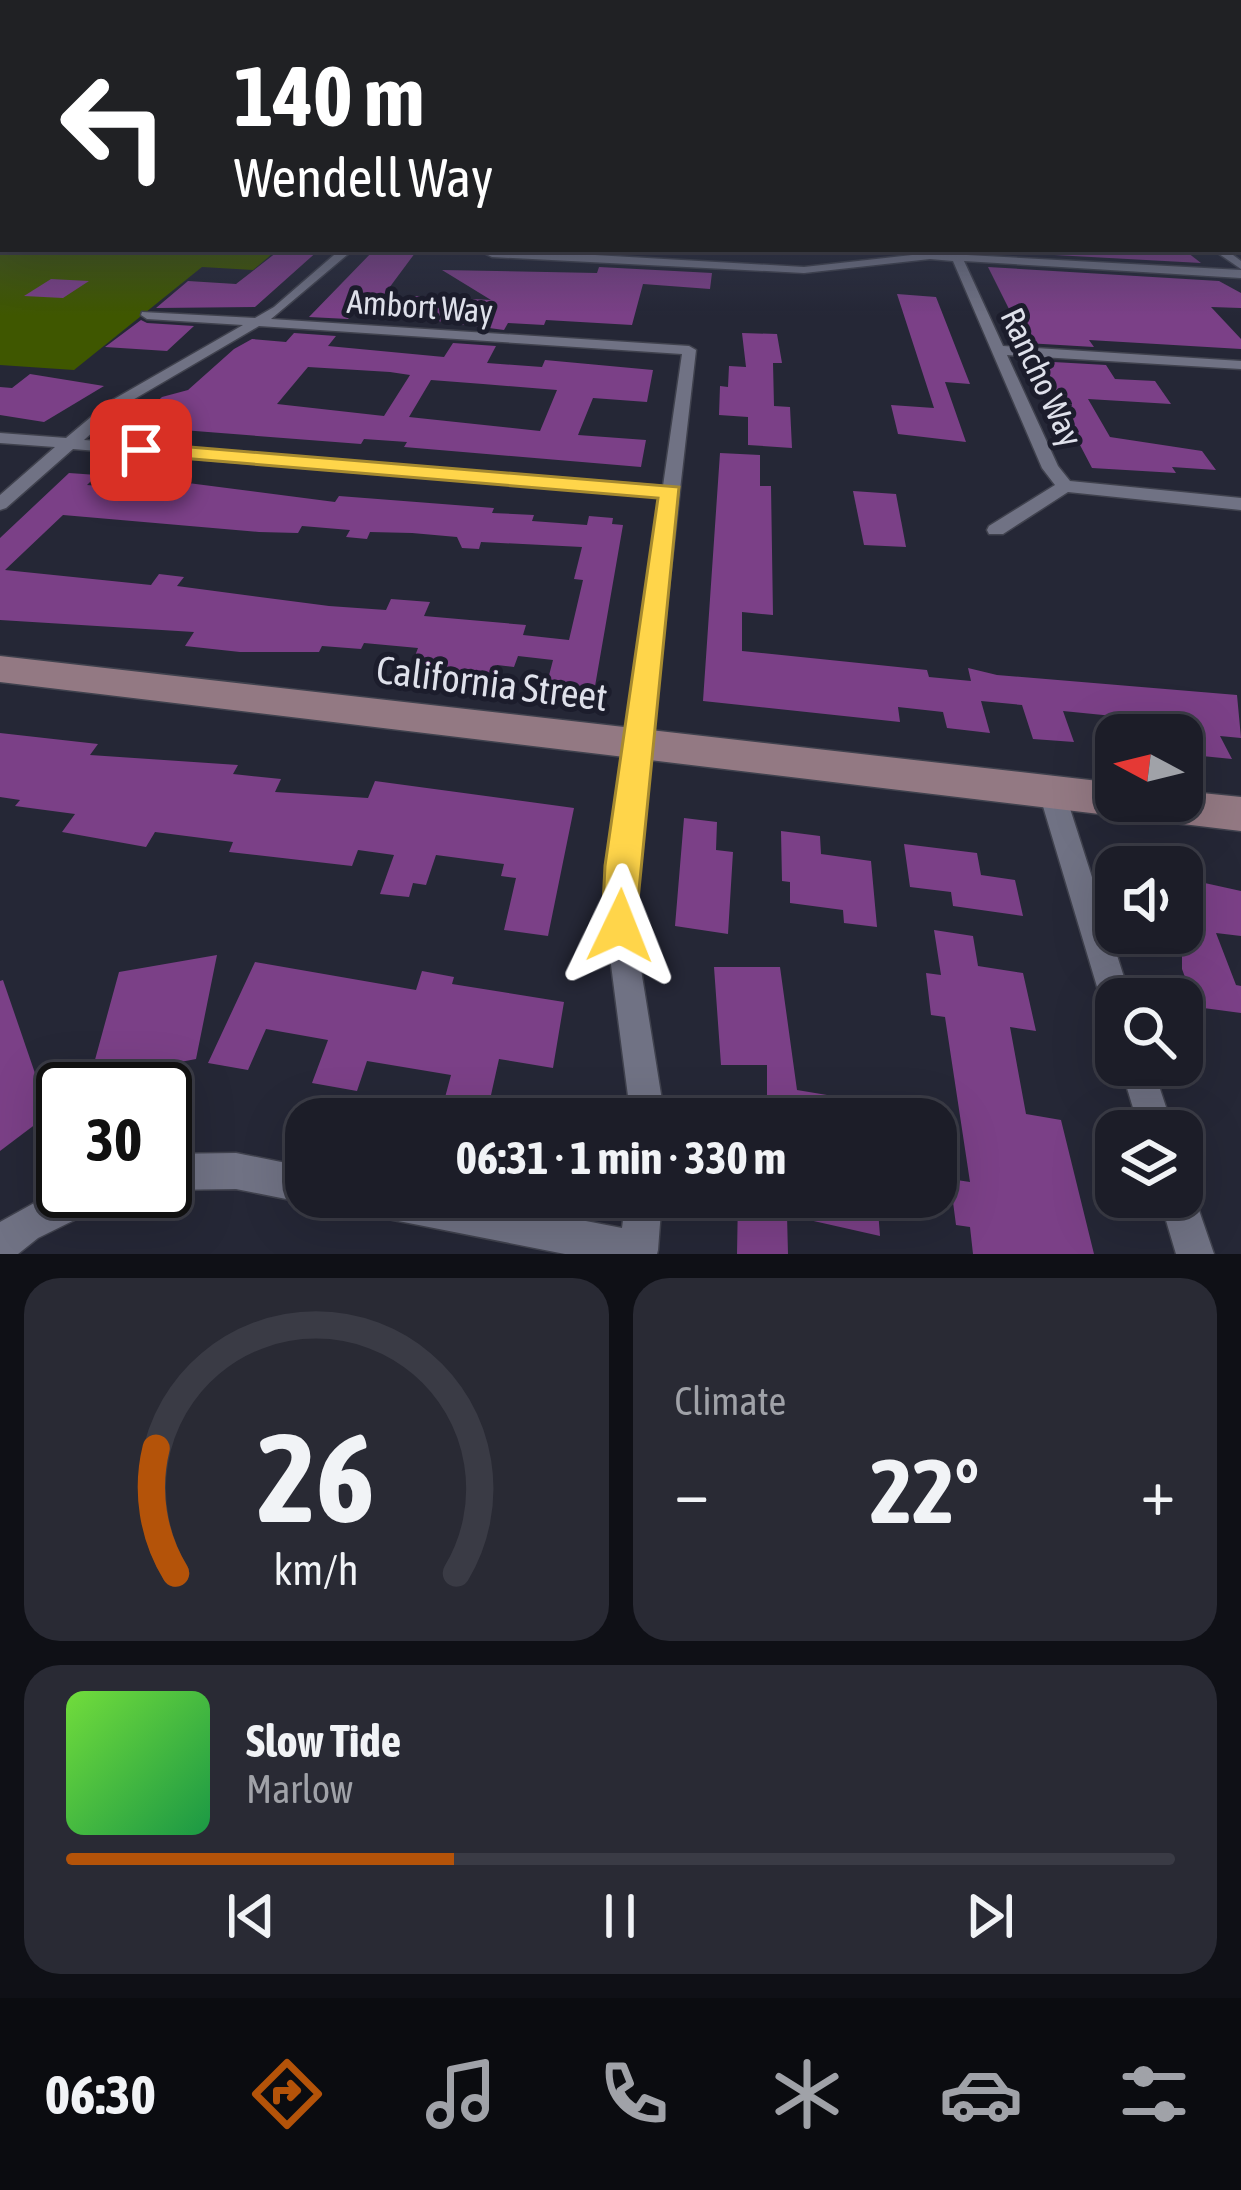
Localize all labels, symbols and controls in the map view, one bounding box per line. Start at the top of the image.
icon: left [36,48,192,204]
text: 140 m [234,48,424,144]
text: Wendell Way [234,147,493,208]
street label: Ambort Way [346,282,494,330]
street label: Rancho Way [994,302,1090,452]
pin [90,399,192,501]
icon: arrive [108,417,174,483]
street label: California Street [374,647,610,719]
north arrow [1095,714,1203,822]
map controls [1095,714,1203,1218]
button: sound [1095,846,1203,954]
position arrow [557,863,683,989]
button: search [1095,978,1203,1086]
speed limit sign: 30 [36,1062,192,1218]
button: layers [1095,1110,1203,1218]
text: 06:31 · 1 min · 330 m [456,1132,786,1184]
text: Climate [675,1379,786,1423]
text: 26 [258,1405,375,1548]
text: 22° [870,1439,979,1542]
text: − [675,1453,709,1529]
text: + [1141,1453,1175,1529]
text: km/h [274,1544,359,1593]
text: Slow Tide [246,1715,401,1767]
text: Marlow [246,1767,353,1811]
icon: previous [218,1883,284,1949]
icon: pause [587,1883,653,1949]
icon: next [957,1883,1023,1949]
icon: directions [245,2052,329,2136]
icon: music [419,2052,503,2136]
icon: phone [592,2052,676,2136]
icon: climate [765,2052,849,2136]
icon: car [939,2052,1023,2136]
icon: filters [1112,2052,1196,2136]
text: 06:30 [45,2064,156,2125]

